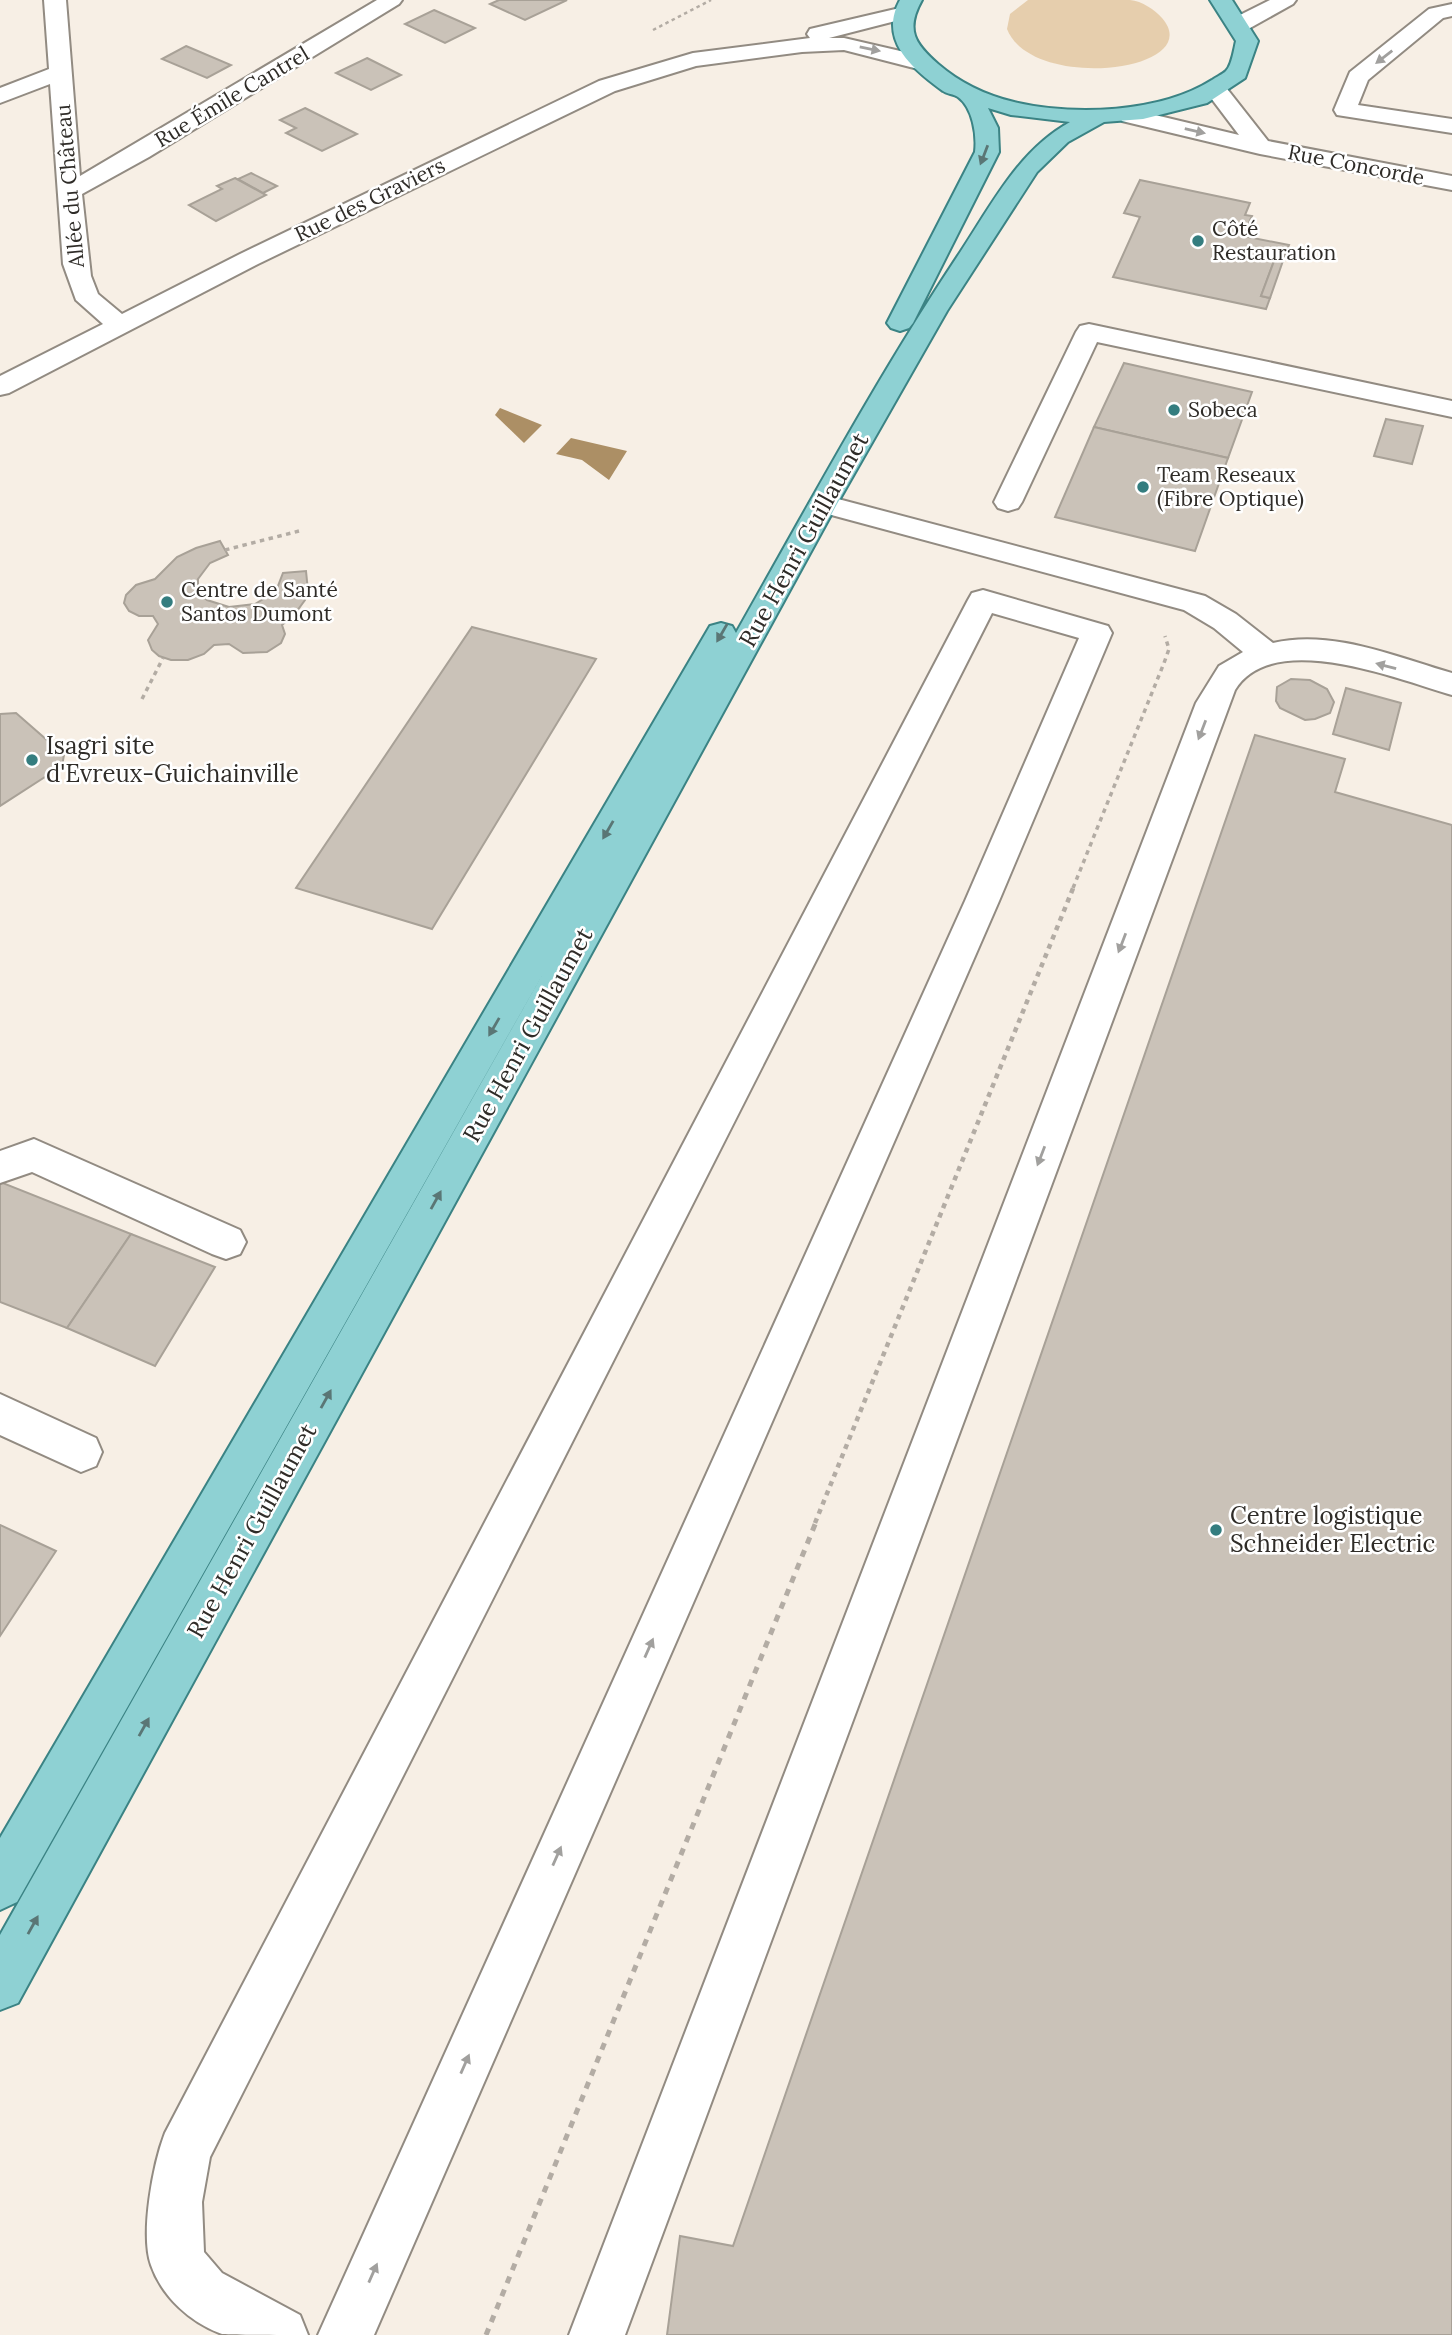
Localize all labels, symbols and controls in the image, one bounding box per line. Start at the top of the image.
street label: Rue Émile Cantrel [150,40,314,153]
one-way arrow [859,44,881,55]
one-way arrow [1375,49,1393,63]
street label: Allée du Château [49,103,90,270]
one-way arrow [1184,126,1206,137]
street label: Rue Concorde [1285,138,1427,191]
one-way arrow [979,144,990,165]
street label: Rue des Graviers [290,151,449,248]
place label: Côté Restauration [1212,215,1336,266]
marker: Côté Restauration [1190,233,1206,249]
place label: Sobeca [1188,396,1258,423]
marker: Sobeca [1166,402,1182,418]
street label: Rue Henri Guillaumet [732,426,876,652]
place label: Team Reseaux (Fibre Optique) [1157,461,1304,512]
marker: Team Reseaux (Fibre Optique) [1135,479,1151,495]
place label: Centre de Santé Santos Dumont [181,576,338,627]
marker: Centre de Santé Santos Dumont [159,594,175,610]
one-way arrow [716,623,728,643]
one-way arrow [1375,660,1397,671]
one-way arrow [1196,719,1207,740]
place label: Isagri site d'Evreux-Guichainville [46,730,299,789]
marker: Isagri site d'Evreux-Guichainville [24,752,40,768]
one-way arrow [602,820,614,840]
street label: Rue Henri Guillaumet [456,921,600,1147]
one-way arrow [1116,932,1127,953]
one-way arrow [488,1018,500,1037]
one-way arrow [1036,1145,1047,1166]
one-way arrow [430,1191,442,1210]
one-way arrow [320,1390,332,1409]
street label: Rue Henri Guillaumet [180,1417,324,1643]
place label: Centre logistique Schneider Electric [1230,1500,1435,1559]
marker: Centre logistique Schneider Electric [1208,1522,1224,1538]
one-way arrow [644,1638,655,1659]
one-way arrow [138,1717,150,1736]
one-way arrow [552,1846,563,1867]
one-way arrow [27,1916,39,1935]
one-way arrow [460,2054,471,2075]
one-way arrow [368,2262,379,2283]

